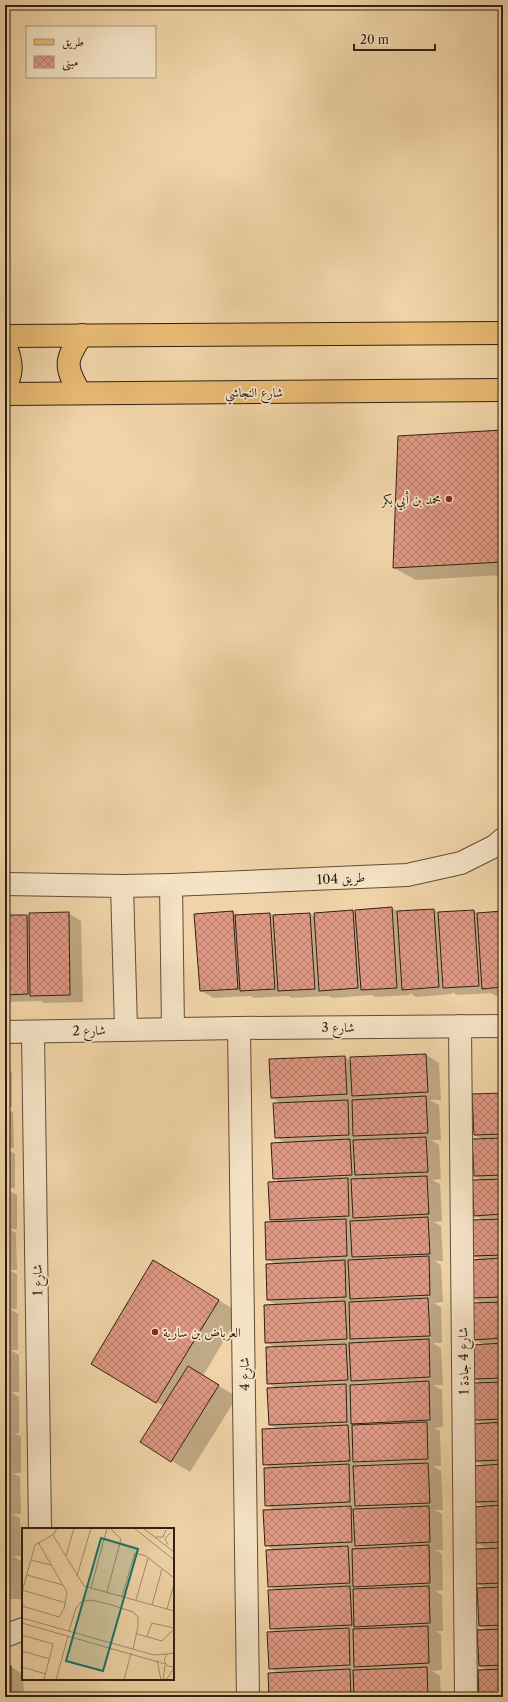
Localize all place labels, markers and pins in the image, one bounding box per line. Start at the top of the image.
place label: محمد بن أبي بكر [380,491,441,511]
marker: محمد بن أبي بكر [444,494,454,504]
place label: العرباض بن سارية [163,1324,241,1341]
marker: العرباض بن سارية [150,1327,160,1337]

